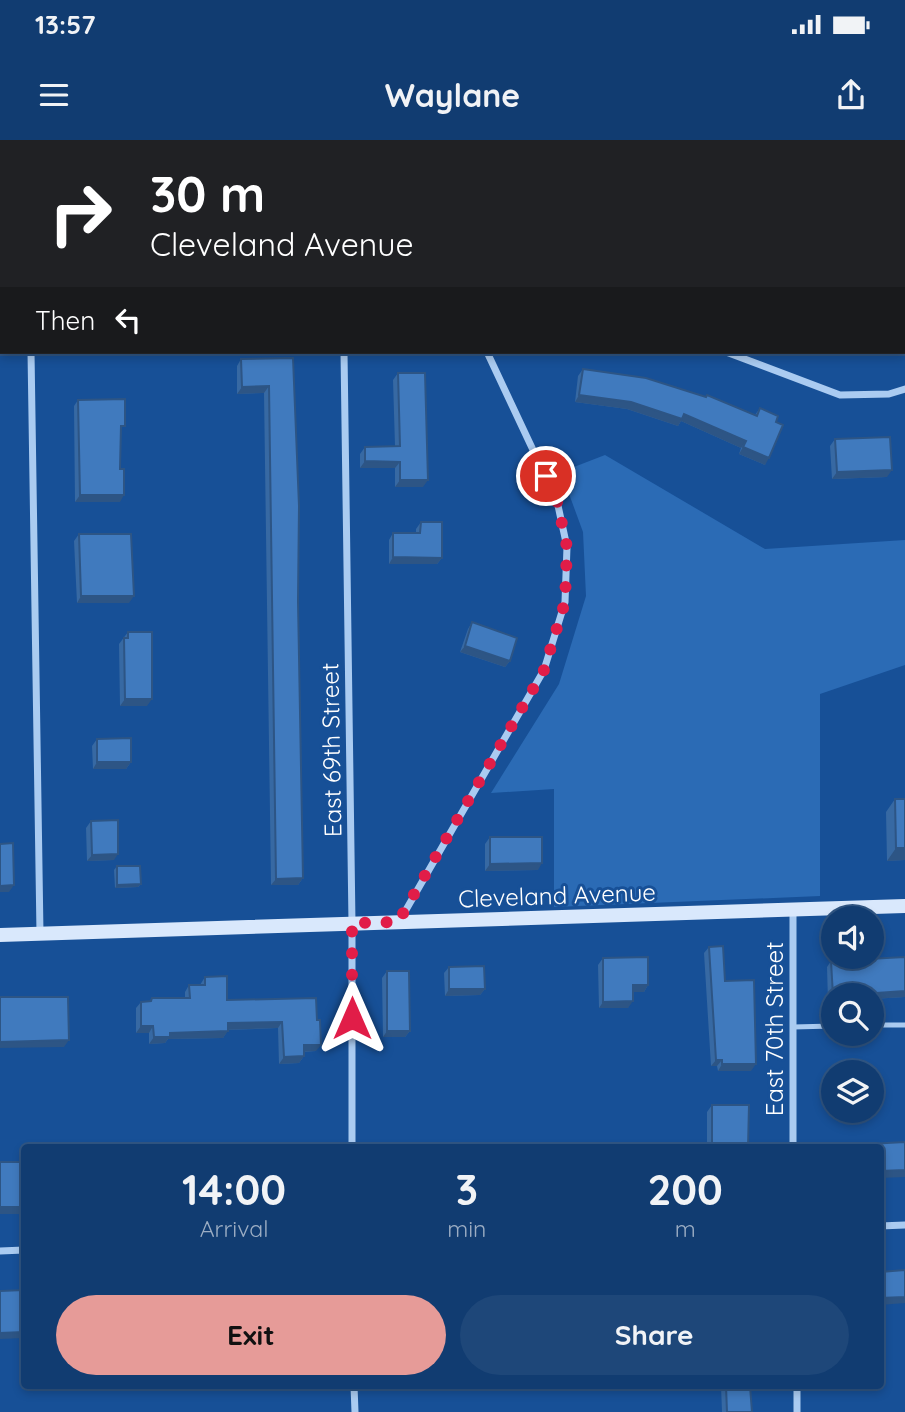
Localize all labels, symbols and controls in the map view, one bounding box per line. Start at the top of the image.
text: 13:57 [35,8,95,41]
text: Waylane [385,75,520,115]
icon: menu [35,76,73,114]
icon: share [832,76,870,114]
text: 30 m [150,163,265,224]
icon: right [35,168,126,259]
text: Cleveland Avenue [150,224,414,264]
icon: left [109,301,147,339]
text: Then [35,304,95,337]
pin [516,446,576,506]
icon: arrive [527,457,565,495]
street label: East 69th Street [314,663,348,837]
street label: Cleveland Avenue [458,877,656,913]
map controls [821,906,884,1123]
button: sound [821,906,884,969]
street label: East 70th Street [759,942,789,1116]
position arrow [315,981,389,1055]
button: search [821,983,884,1046]
button: layers [821,1060,884,1123]
text: 14:00 [182,1163,286,1216]
text: 3 [455,1163,478,1216]
text: 200 [647,1163,723,1216]
text: Arrival [200,1214,269,1243]
text: min [447,1214,486,1243]
text: m [675,1214,696,1243]
button: Exit [56,1295,446,1375]
button: Share [460,1295,849,1375]

